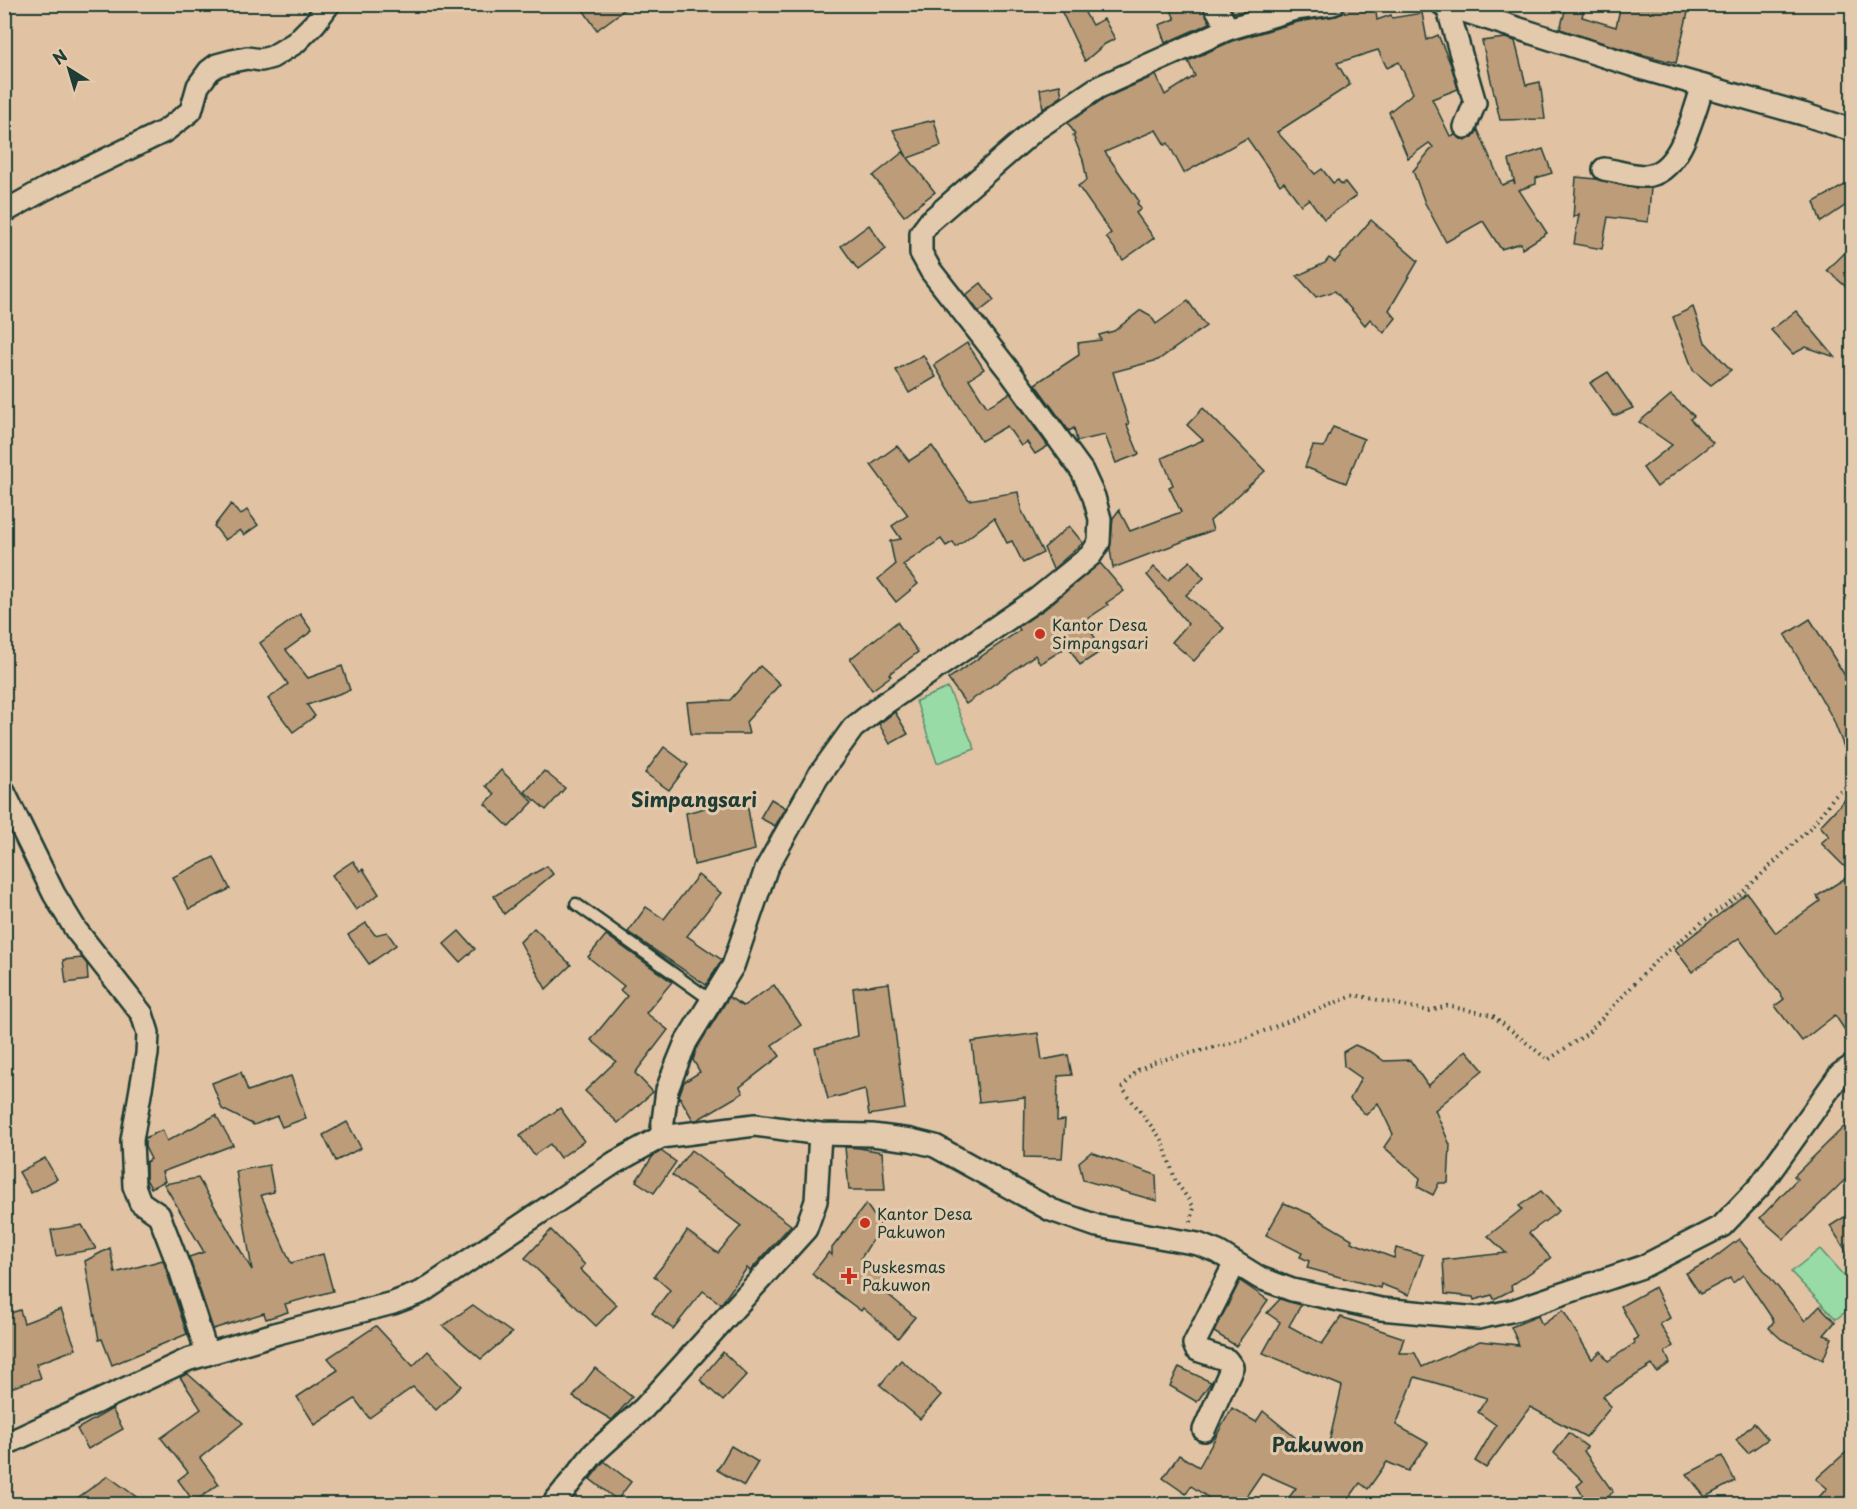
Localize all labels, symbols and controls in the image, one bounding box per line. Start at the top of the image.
north arrow [39,39,99,99]
text: N [47,43,72,70]
place label: Kantor Desa Simpangsari [1052,612,1149,654]
marker: Kantor Desa Simpangsari [1033,627,1047,641]
district label: Simpangsari [631,784,757,814]
place label: Kantor Desa Pakuwon [877,1201,972,1243]
marker: Kantor Desa Pakuwon [858,1216,872,1230]
place label: Puskesmas Pakuwon [862,1254,945,1296]
marker: Puskesmas Pakuwon [840,1267,858,1285]
district label: Pakuwon [1272,1429,1364,1459]

